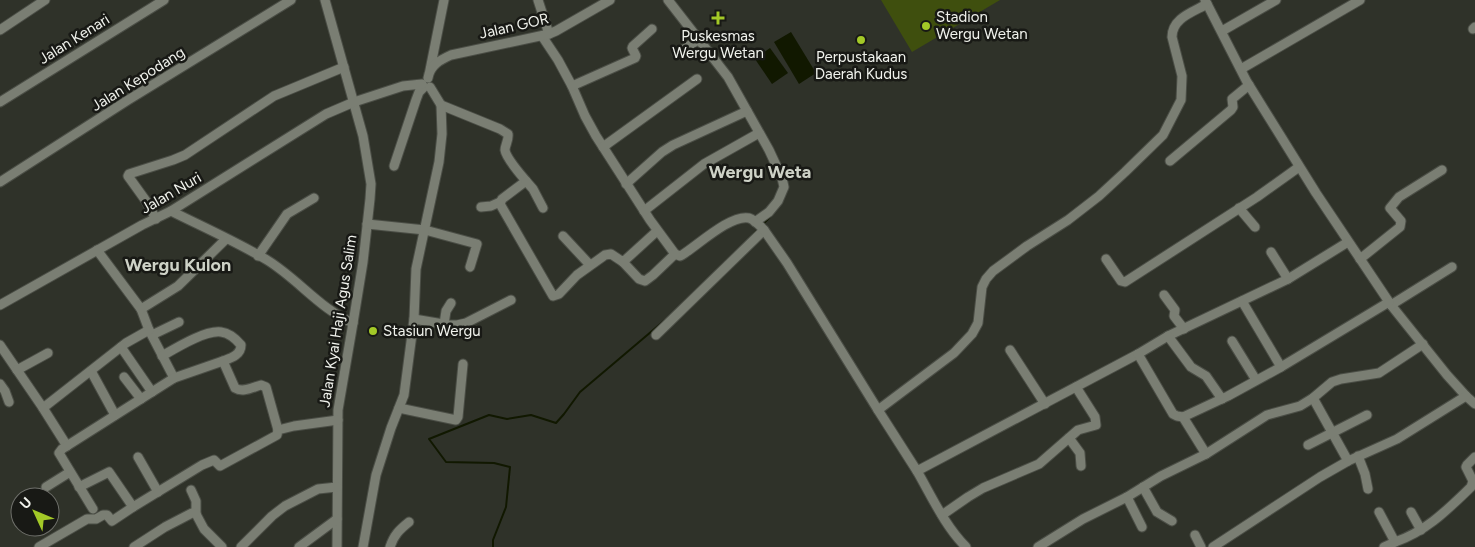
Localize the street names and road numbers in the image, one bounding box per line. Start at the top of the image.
street label: Jalan GOR [477,9,551,43]
street label: Jalan Kenari [35,10,113,68]
street label: Jalan Kepodang [88,43,188,115]
street label: Jalan Nuri [138,168,204,218]
street label: Jalan Kyai Haji Agus Salim [315,233,361,409]

